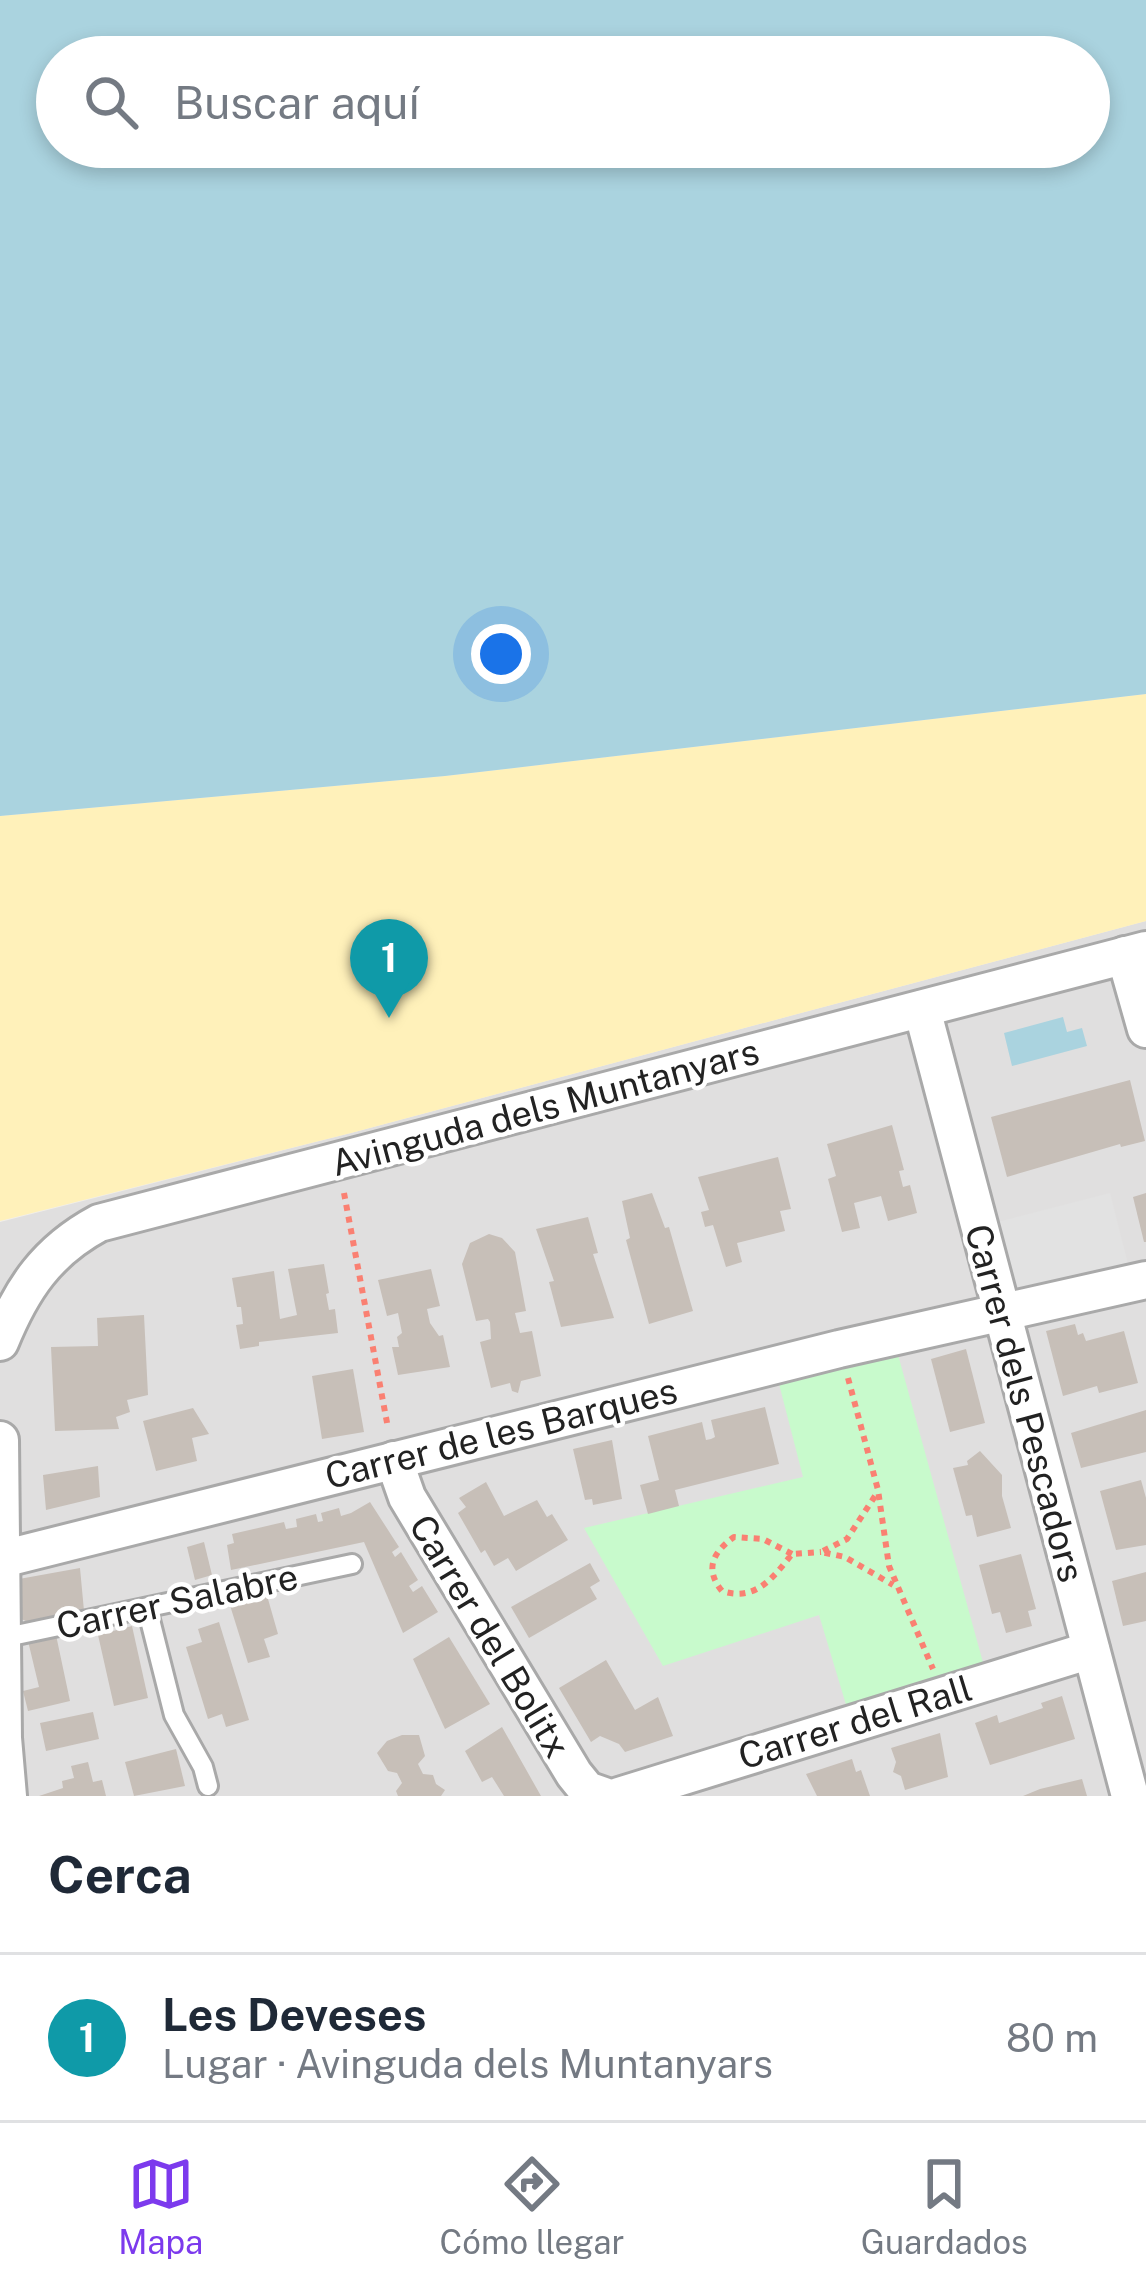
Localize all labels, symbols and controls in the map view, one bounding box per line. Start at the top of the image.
search box [36,36,1110,168]
icon: search [78,69,144,135]
text: Buscar aquí [174,76,420,129]
your location [471,624,531,684]
pin: 1 [350,919,428,1018]
street label: Avinguda dels Muntanyars [327,1030,763,1184]
street label: Carrer dels Pescadors [957,1220,1093,1586]
street label: Carrer de les Barques [321,1369,681,1497]
street label: Carrer del Bolitx [401,1507,579,1765]
street label: Carrer Salabre [52,1555,302,1647]
street label: Carrer del Rall [733,1667,977,1777]
text: Cerca [48,1845,192,1904]
text: Les Deveses [162,1988,427,2041]
text: 1 [79,2015,95,2061]
text: 80 m [1006,2015,1098,2061]
text: Lugar · Avinguda dels Muntanyars [162,2041,773,2087]
tab: Mapa [118,2151,203,2261]
tab: Cómo llegar [440,2151,624,2261]
tab: Guardados [861,2151,1028,2261]

